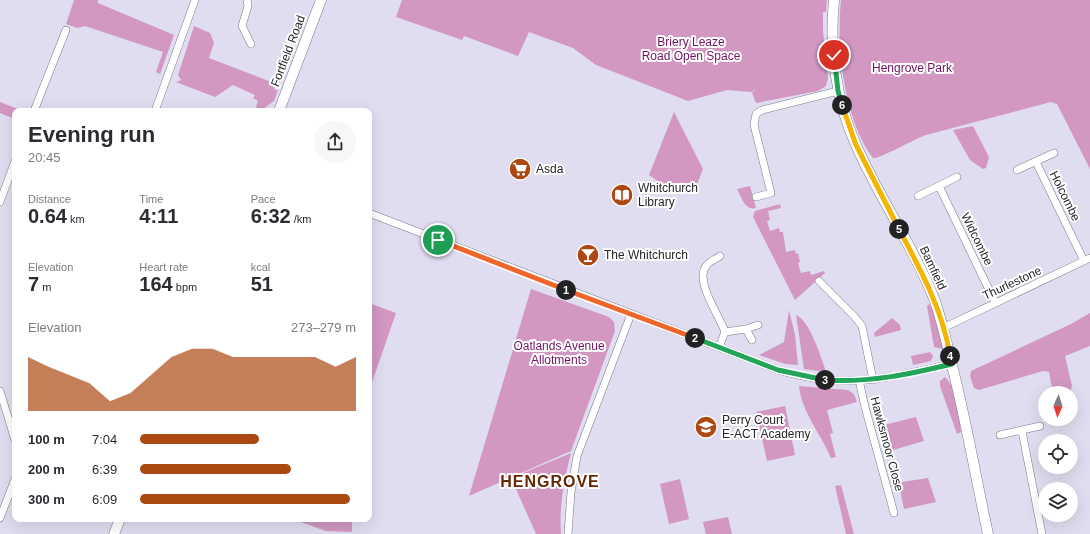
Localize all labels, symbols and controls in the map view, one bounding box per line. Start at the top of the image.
street label: Fortfield Road [268,13,308,89]
park label: Briery Leaze Road Open Space [642,35,741,63]
pin [817,38,851,72]
icon: check [823,44,845,66]
park label: Hengrove Park [872,61,953,75]
pin: 6 [832,95,852,115]
text: 6 [839,99,845,111]
button: share [314,121,356,163]
text: Evening run [28,122,155,147]
text: 20:45 [28,150,61,165]
supermarket icon: Asda [507,156,533,182]
place label: Asda [536,162,564,176]
street label: Holcombe [1047,169,1083,224]
place label: Whitchurch Library [638,181,698,209]
library icon: Whitchurch Library [609,182,635,208]
text: Distance [28,193,71,205]
text: Time [139,193,163,205]
text: Pace [251,193,276,205]
text: 0.64 [28,205,67,227]
text: 4:11 [139,205,178,227]
text: 6:32 [251,205,291,227]
street label: Widcombe [958,210,996,268]
text: km [67,213,85,225]
text: /km [291,213,311,225]
pin: 5 [889,219,909,239]
pin [421,223,455,257]
text: 5 [896,223,902,235]
icon: arrive [427,229,449,251]
bar icon: The Whitchurch [575,242,601,268]
street label: Bamfield [917,244,949,292]
place label: The Whitchurch [604,248,688,262]
text: Elevation [28,261,73,273]
text: Heart rate [139,261,188,273]
text: kcal [251,261,270,273]
street label: Thurlestone [980,263,1044,303]
text: 7 [28,273,39,295]
text: 164 [139,273,173,295]
text: 51 [251,273,273,295]
pin: 1 [556,280,576,300]
text: m [39,281,51,293]
text: bpm [173,281,197,293]
text: 1 [563,284,569,296]
text: Elevation [28,320,81,335]
text: 273–279 m [291,320,356,335]
pin: 2 [685,328,705,348]
text: 2 [692,332,698,344]
park label: Oatlands Avenue Allotments [513,339,605,367]
pin: 4 [940,346,960,366]
text: 4 [947,350,953,362]
pin: 3 [815,370,835,390]
text: 3 [822,374,828,386]
north arrow [1038,386,1078,426]
map controls [1038,386,1078,522]
street label: Hawksmoor Close [868,395,906,493]
place label: Perry Court E-ACT Academy [722,413,810,441]
school or university icon: Perry Court E-ACT Academy [693,414,719,440]
text: 100 m [28,432,65,447]
text: 7:04 [92,432,117,447]
button: locate [1038,434,1078,474]
text: 200 m [28,462,65,477]
text: 6:39 [92,462,117,477]
district label: HENGROVE [500,473,600,490]
button: layers [1038,482,1078,522]
text: 300 m [28,492,65,507]
text: 6:09 [92,492,117,507]

